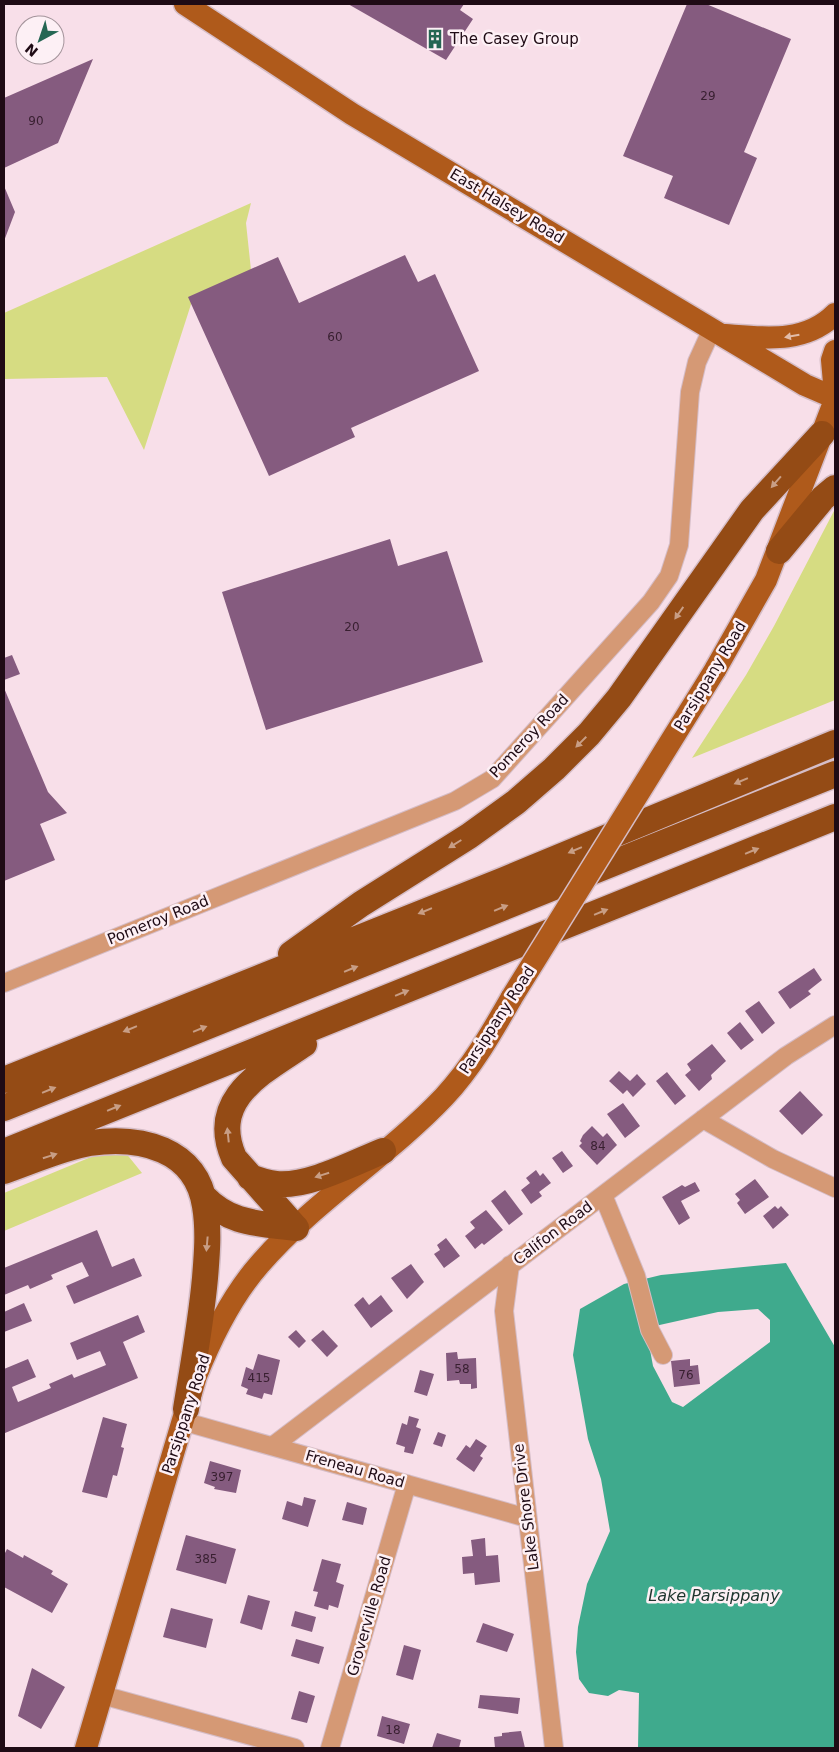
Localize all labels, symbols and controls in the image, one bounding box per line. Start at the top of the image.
north arrow [15,15,65,65]
building icon: The Casey Group [424,28,446,50]
place label: The Casey Group [449,30,579,48]
text: N [22,40,41,60]
house number: 29 [700,89,716,103]
house number: 90 [28,114,44,128]
street label: East Halsey Road [447,165,567,247]
house number: 60 [327,330,343,344]
one-way arrow [784,332,800,340]
one-way arrow [770,476,782,488]
one-way arrow [674,606,684,620]
street label: Parsippany Road [670,618,750,734]
house number: 20 [344,620,360,634]
street label: Pomeroy Road [486,690,572,782]
one-way arrow [575,736,587,748]
one-way arrow [733,777,748,785]
one-way arrow [449,840,462,849]
one-way arrow [567,846,582,854]
one-way arrow [745,847,760,855]
street label: Pomeroy Road [105,891,211,949]
one-way arrow [494,904,509,911]
one-way arrow [417,908,432,916]
one-way arrow [594,908,609,916]
street label: Parsippany Road [455,963,539,1077]
one-way arrow [344,964,358,972]
one-way arrow [395,989,410,997]
one-way arrow [122,1025,137,1033]
one-way arrow [193,1025,208,1033]
one-way arrow [42,1085,56,1093]
one-way arrow [107,1104,121,1112]
one-way arrow [224,1126,232,1142]
house number: 84 [590,1139,606,1153]
one-way arrow [43,1151,58,1159]
one-way arrow [314,1171,329,1179]
street label: Califon Road [510,1197,596,1269]
one-way arrow [203,1236,211,1252]
street label: Parsippany Road [158,1352,214,1476]
house number: 58 [454,1362,470,1376]
house number: 76 [678,1368,694,1382]
house number: 415 [248,1371,270,1385]
street label: Lake Shore Drive [509,1443,543,1571]
street label: Freneau Road [303,1446,407,1492]
house number: 397 [211,1470,233,1484]
house number: 385 [195,1552,217,1566]
street label: Groverville Road [343,1554,395,1678]
water label: Lake Parsippany [648,1586,780,1605]
house number: 18 [385,1723,401,1737]

